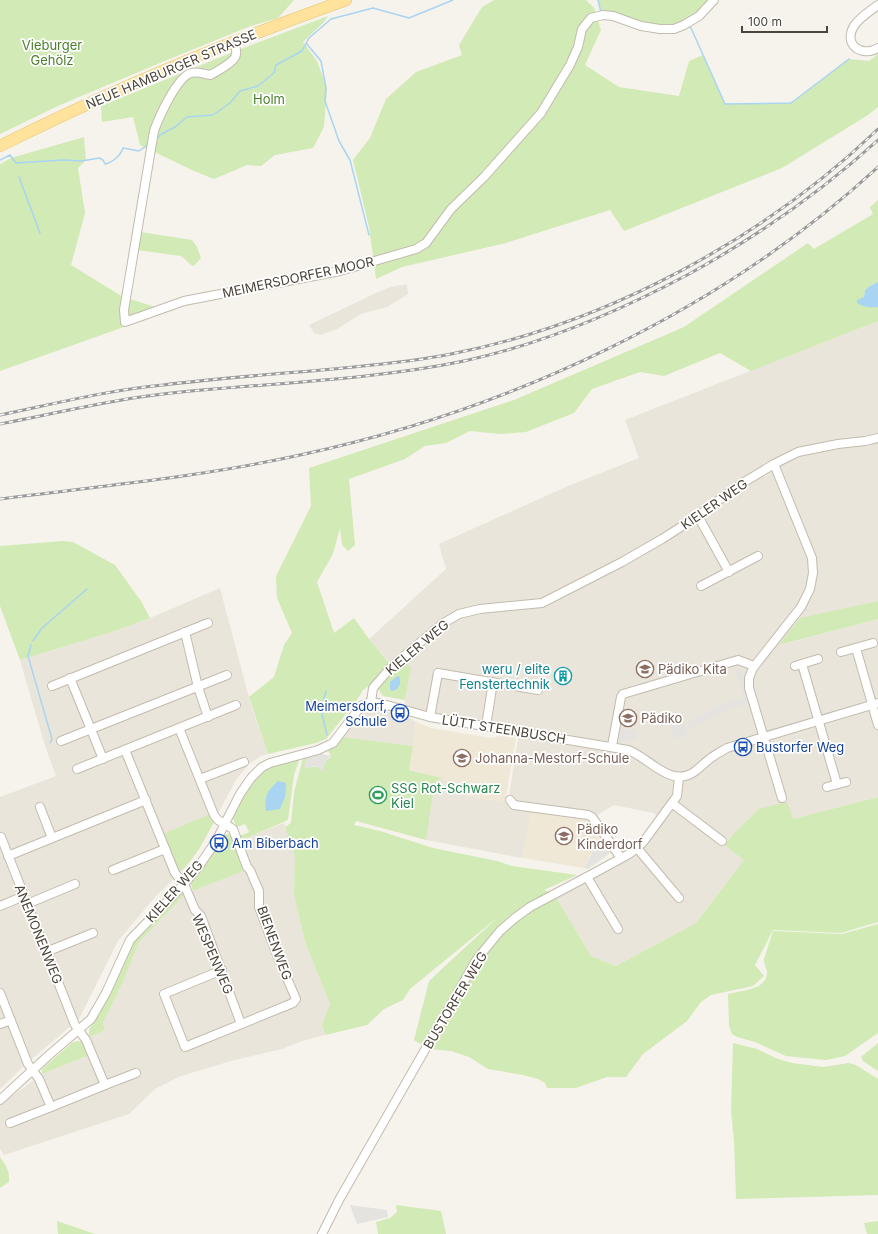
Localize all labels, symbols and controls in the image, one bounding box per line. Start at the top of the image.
scale bar [742,8,827,34]
text: 100 m [748,14,782,29]
street label: NEUE HAMBURGER STRASSE [83,26,259,112]
park label: Vieburger Gehölz [22,37,82,68]
park label: Holm [253,91,285,107]
street label: MEIMERSDORFER MOOR [221,253,375,301]
street label: KIELER WEG [678,475,750,533]
street label: KIELER WEG [382,616,452,678]
school or university icon: Pädiko Kita [635,659,655,679]
place label: weru / elite Fenstertechnik [459,661,550,692]
place label: Pädiko Kita [658,661,727,677]
building icon: weru / elite Fenstertechnik [553,666,573,686]
place label: Meimersdorf, Schule [305,698,387,729]
bus stop icon: Meimersdorf, Schule [390,703,410,723]
school or university icon: Pädiko [618,708,638,728]
place label: Pädiko [641,710,683,726]
street label: LÜTT STEENBUSCH [441,711,567,747]
bus stop icon: Bustorfer Weg [733,737,753,757]
place label: Bustorfer Weg [756,739,844,755]
school or university icon: Johanna-Mestorf-Schule [452,748,472,768]
place label: Johanna-Mestorf-Schule [475,750,629,766]
place label: SSG Rot-Schwarz Kiel [391,780,500,811]
sports icon: SSG Rot-Schwarz Kiel [368,785,388,805]
place label: Pädiko Kinderdorf [577,821,643,852]
school or university icon: Pädiko Kinderdorf [554,826,574,846]
bus stop icon: Am Biberbach [209,833,229,853]
place label: Am Biberbach [232,835,319,851]
street label: KIELER WEG [142,857,206,925]
street label: ANEMONENWEG [12,882,66,986]
street label: BIENENWEG [254,904,296,982]
street label: WESPENWEG [189,912,237,996]
street label: BUSTORFER WEG [420,948,490,1052]

